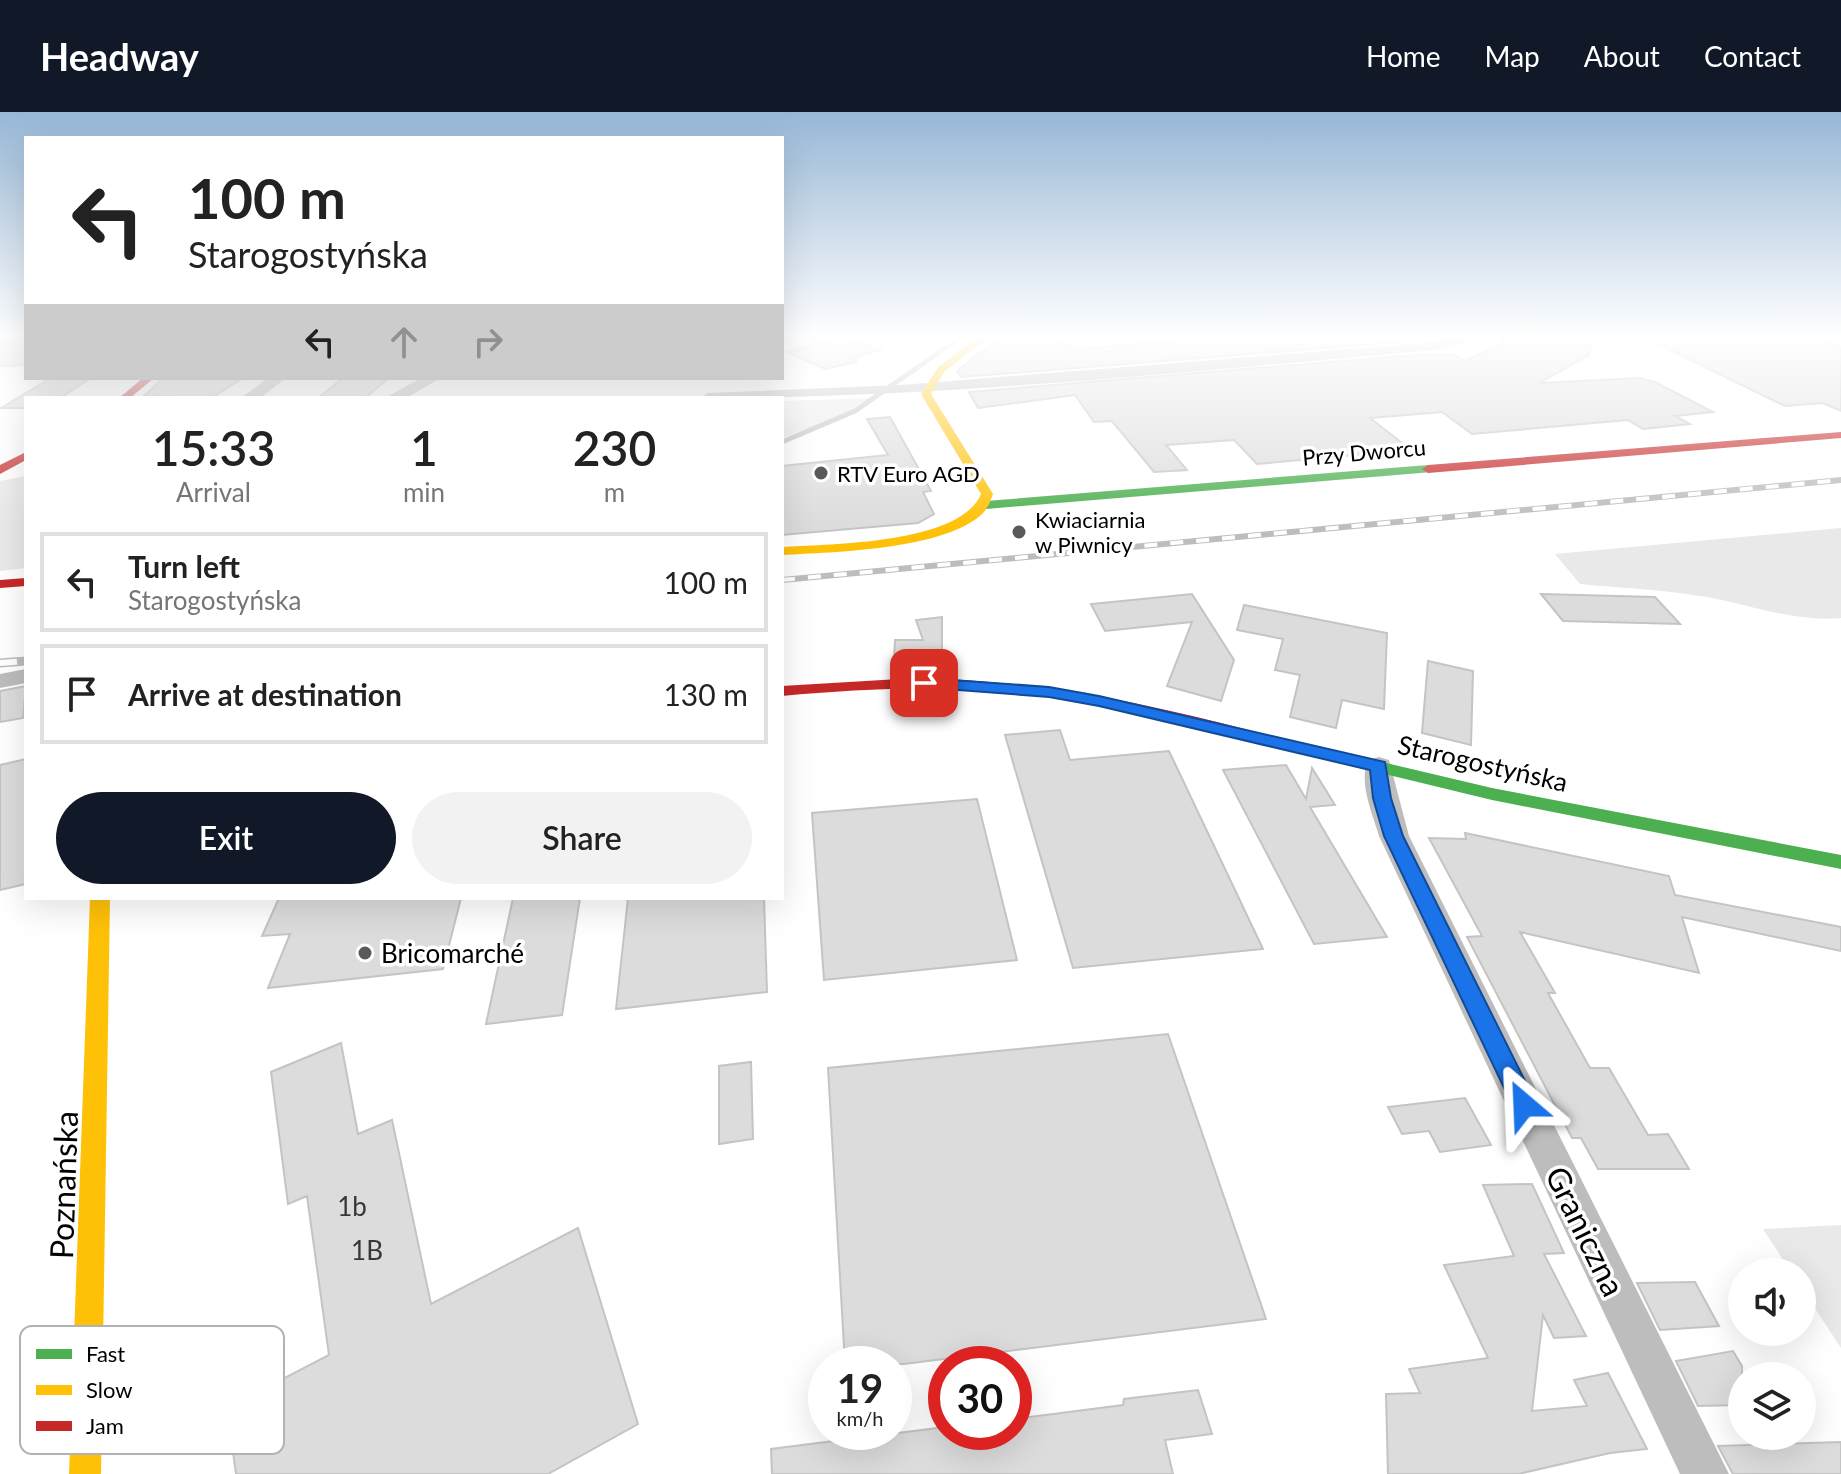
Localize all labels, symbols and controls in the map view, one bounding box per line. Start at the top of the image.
text: Headway [40,33,199,79]
text: Home [1366,39,1441,73]
text: Map [1485,39,1540,73]
text: About [1584,39,1660,73]
text: Contact [1704,39,1801,73]
text: 100 m [188,164,346,231]
icon: left [56,168,160,272]
text: Starogostyńska [188,232,428,276]
icon: left [298,320,342,364]
icon: ahead [382,320,426,364]
icon: right [466,320,510,364]
text: 15:33 [152,419,275,476]
text: 1 [410,419,438,476]
text: 230 [573,419,656,476]
street label: Przy Dworcu [1301,433,1427,471]
place label: RTV Euro AGD [837,460,980,487]
marker: RTV Euro AGD [812,464,830,482]
text: Arrival [176,476,251,508]
text: min [403,476,445,508]
text: m [604,476,625,508]
place label: Kwiaciarnia w Piwnicy [1035,506,1145,558]
marker: Kwiaciarnia w Piwnicy [1010,523,1028,541]
text: Turn left [128,548,240,584]
icon: left [60,560,104,604]
text: 100 m [663,564,748,600]
text: Starogostyńska [128,584,301,616]
pin [890,649,958,717]
icon: arrive [902,661,946,705]
icon: arrive [60,672,104,716]
text: Arrive at destination [128,676,402,712]
text: 130 m [663,676,748,712]
street label: Starogostyńska [1395,728,1571,798]
button: Exit [56,792,396,884]
button: Share [412,792,752,884]
place label: Bricomarché [381,937,524,969]
marker: Bricomarché [356,944,374,962]
position arrow [1482,1063,1566,1147]
street label: Poznańska [41,1110,85,1260]
street label: Graniczna [1538,1160,1634,1302]
house number: 1b [337,1190,367,1222]
house number: 1B [351,1234,383,1266]
map controls [1728,1258,1816,1450]
button: sound [1728,1258,1816,1346]
legend [20,1326,284,1454]
text: Fast [86,1340,125,1367]
speed limit sign: 30 [928,1346,1032,1450]
button: layers [1728,1362,1816,1450]
text: 19 [837,1364,883,1412]
text: Slow [86,1376,133,1403]
text: km/h [837,1406,883,1430]
text: Jam [86,1412,124,1439]

